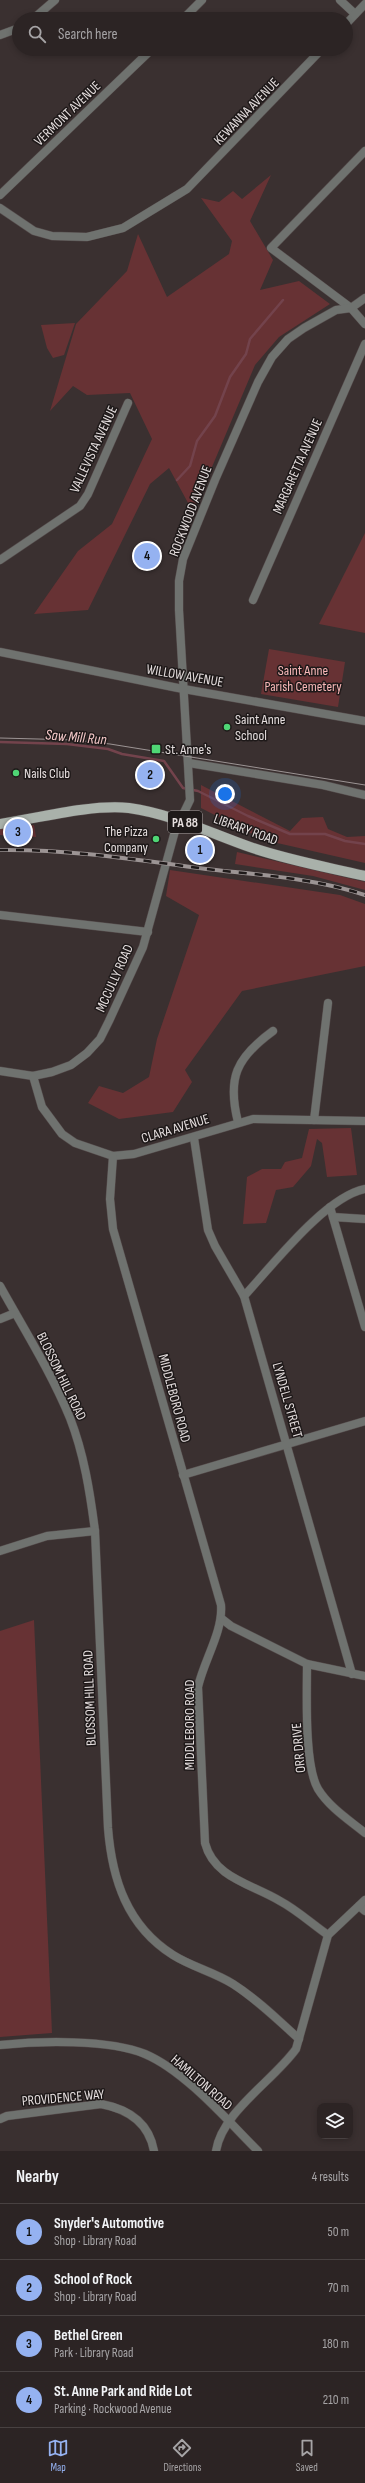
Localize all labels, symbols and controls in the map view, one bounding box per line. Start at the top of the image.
search box [12,12,353,56]
icon: search [26,23,48,45]
text: Search here [58,25,118,44]
street label: KEWANNA AVENUE [210,74,283,148]
street label: VERMONT AVENUE [30,77,104,149]
street label: VALLEVISTA AVENUE [66,403,121,495]
street label: MARGARETTA AVENUE [269,416,326,516]
street label: ROCKWOOD AVENUE [165,463,216,559]
pin: 4 [134,541,160,571]
street label: WILLOW AVENUE [145,660,225,691]
park label: Saint Anne Parish Cemetery [264,662,342,695]
place label: Saint Anne School [235,711,285,744]
marker: Saint Anne School [222,722,232,732]
water label: Saw Mill Run [44,725,107,750]
place label: St. Anne's [165,741,211,758]
marker: St. Anne's [150,743,162,755]
pin: 2 [137,760,163,790]
place label: Nails Club [24,765,70,782]
marker: Nails Club [11,768,21,778]
your location [215,784,235,804]
street label: LIBRARY ROAD [211,810,280,849]
road number: PA 88 [168,811,202,833]
pin: 3 [5,817,31,847]
place label: The Pizza Company [104,823,149,856]
marker: The Pizza Company [151,834,161,844]
pin: 1 [187,835,213,865]
street label: MCCULLY ROAD [92,942,137,1015]
street label: CLARA AVENUE [139,1110,211,1147]
street label: BLOSSOM HILL ROAD [33,1329,90,1423]
street label: MIDDLEBORO ROAD [155,1352,194,1444]
street label: LYNDELL STREET [269,1360,306,1440]
street label: BLOSSOM HILL ROAD [79,1650,100,1746]
street label: MIDDLEBORO ROAD [181,1680,198,1770]
street label: ORR DRIVE [288,1722,309,1774]
street label: HAMILTON ROAD [167,2051,236,2114]
street label: PROVIDENCE WAY [21,2085,105,2110]
map controls [317,2103,353,2139]
button: layers [317,2103,353,2139]
text: Nearby [16,2167,59,2187]
text: 4 results [312,2169,349,2185]
text: Snyder's Automotive [54,2214,164,2233]
text: 1 [26,2224,32,2240]
text: 50 m [328,2224,349,2240]
text: Shop · Library Road [54,2233,136,2249]
text: School of Rock [54,2270,132,2289]
text: 2 [26,2280,32,2296]
text: 70 m [328,2280,349,2296]
text: Shop · Library Road [54,2289,136,2305]
text: Bethel Green [54,2326,123,2345]
text: 3 [26,2336,32,2352]
text: 180 m [323,2336,349,2352]
text: Park · Library Road [54,2345,133,2361]
text: St. Anne Park and Ride Lot [54,2382,192,2401]
text: 4 [26,2392,32,2408]
text: 210 m [323,2392,349,2408]
text: Parking · Rockwood Avenue [54,2401,172,2417]
tab: Map [47,2437,69,2474]
tab: Directions [164,2437,201,2474]
tab: Saved [296,2437,318,2474]

